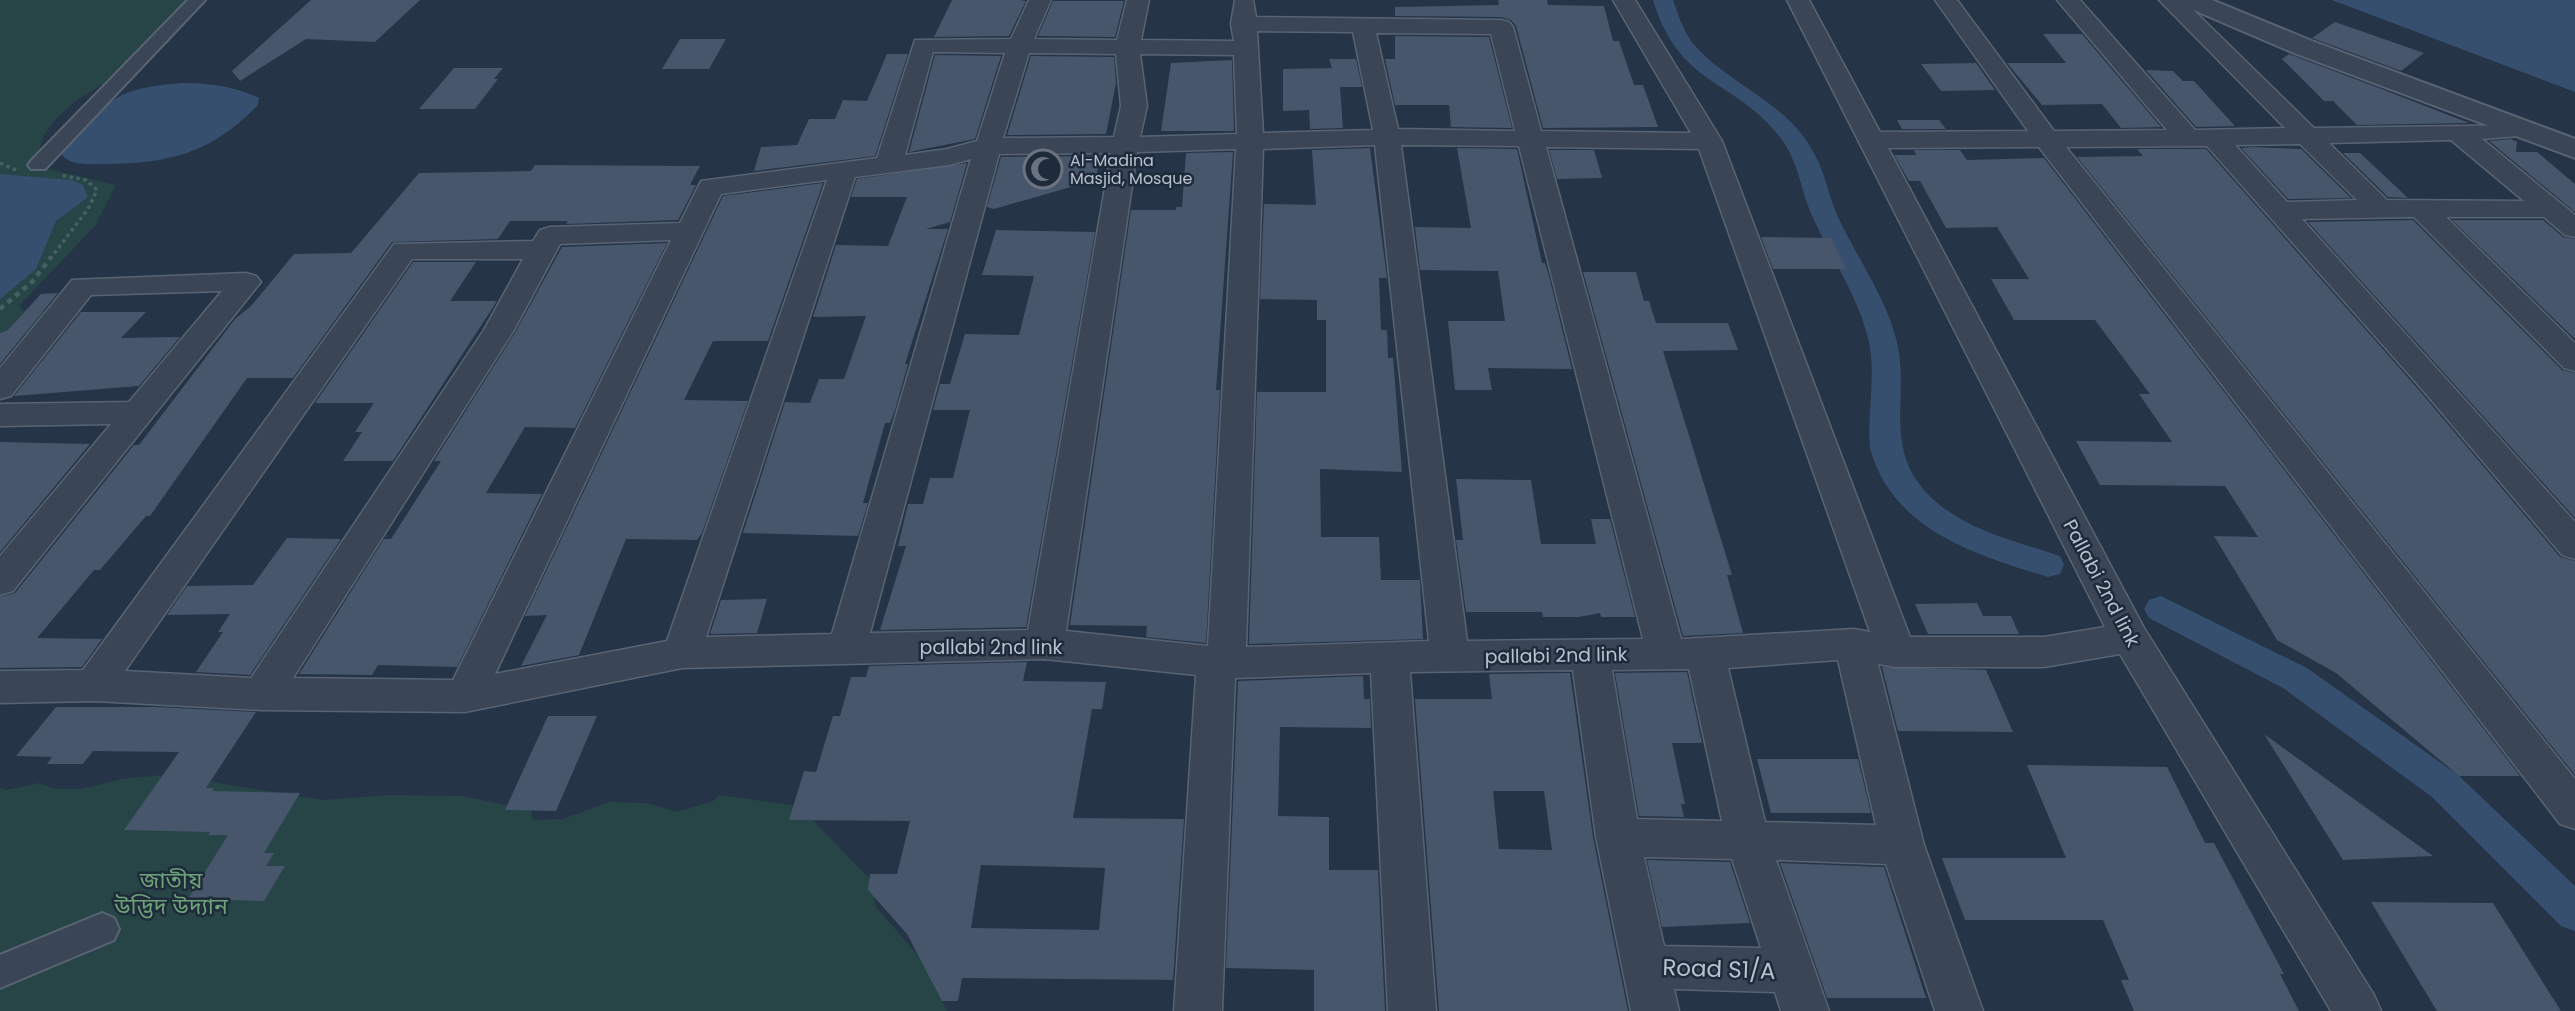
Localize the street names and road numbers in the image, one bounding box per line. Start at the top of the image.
street label: Pallabi 2nd link [2057,515,2147,652]
street label: pallabi 2nd link [920,634,1063,661]
street label: pallabi 2nd link [1484,641,1628,670]
street label: Road S1/A [1662,951,1776,987]

